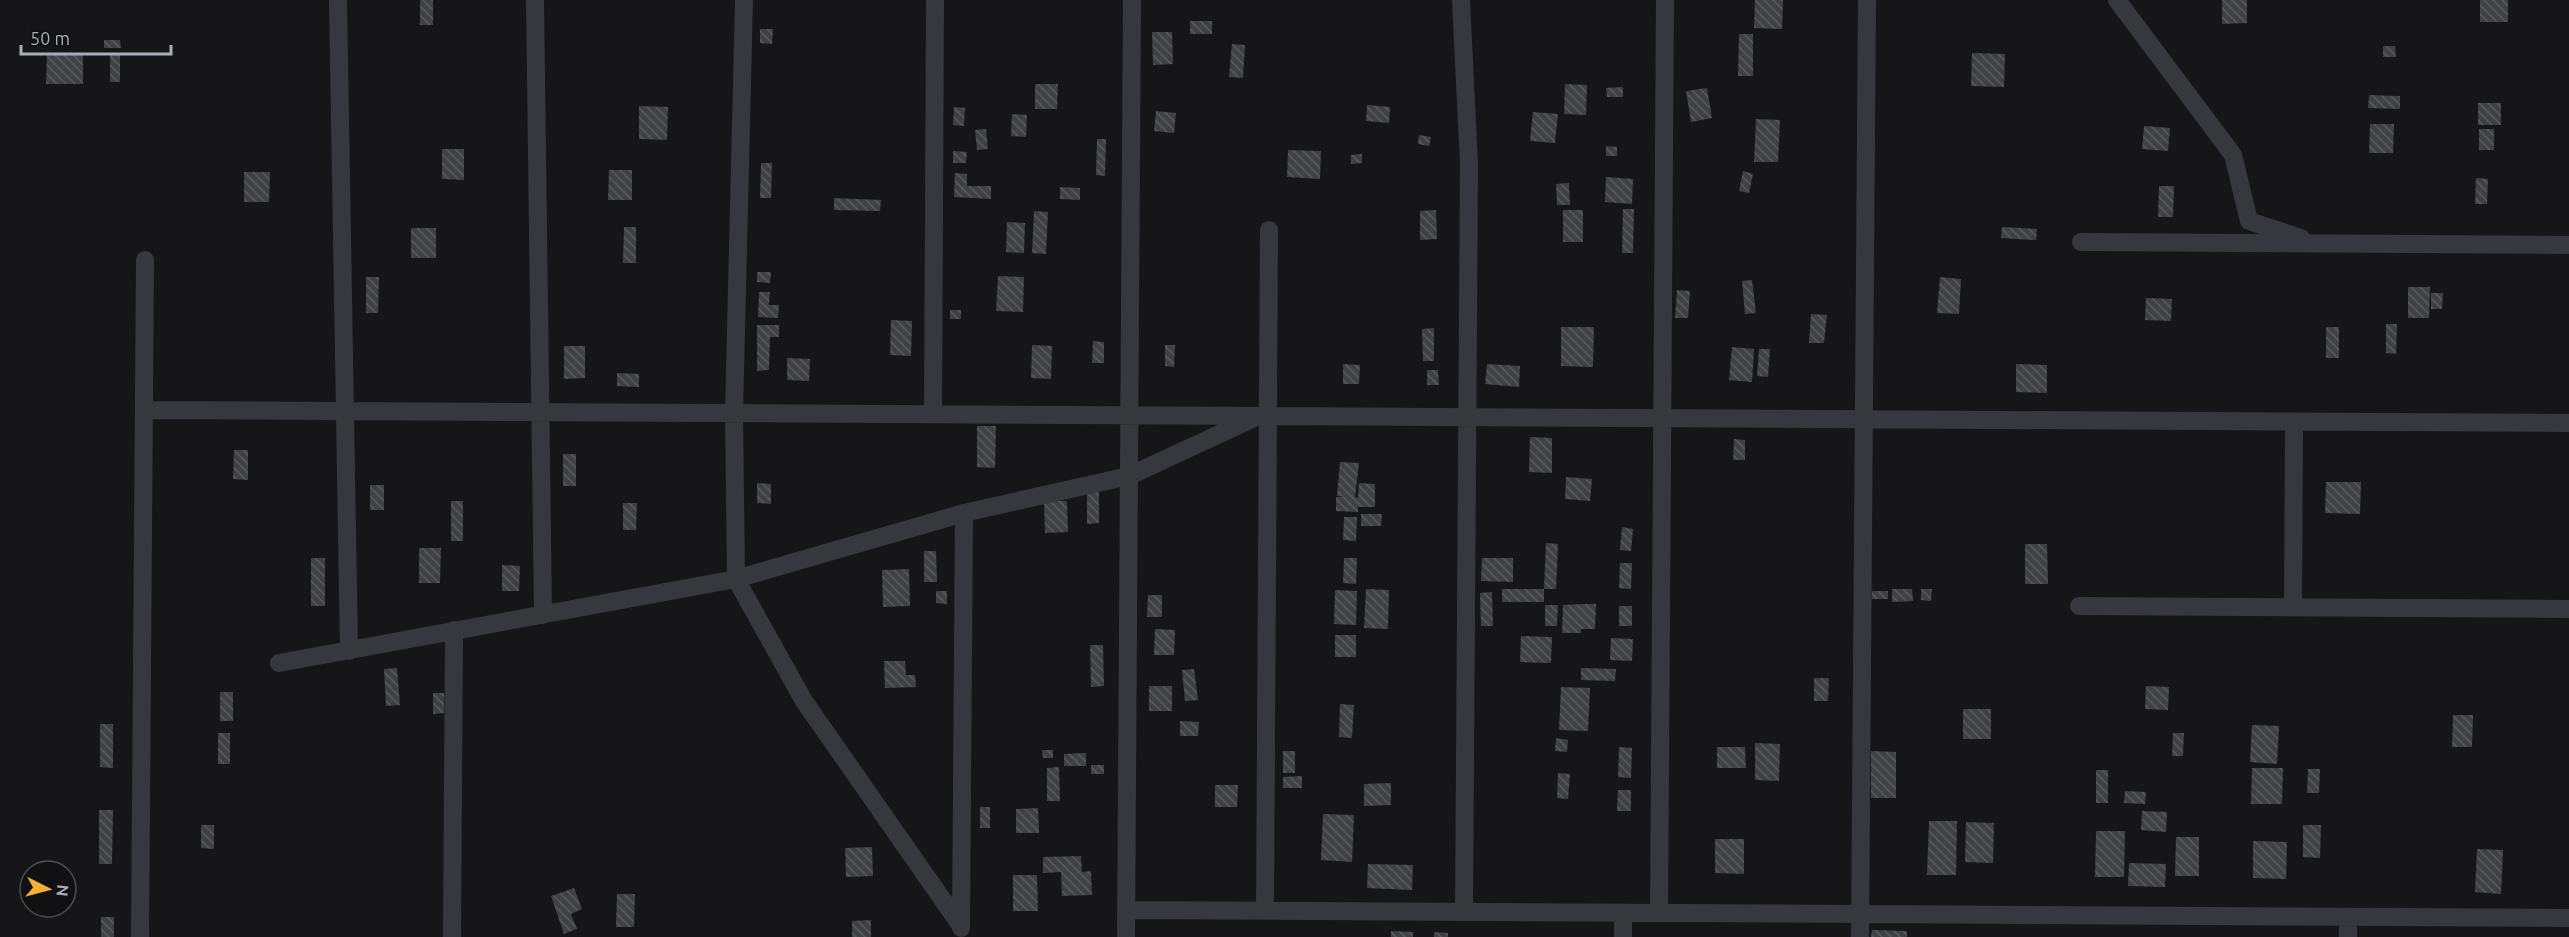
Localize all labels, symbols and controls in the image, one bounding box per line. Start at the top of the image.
scale bar [21,18,171,56]
text: 50 m [30,28,70,48]
north arrow [18,859,78,919]
text: N [53,884,72,897]

